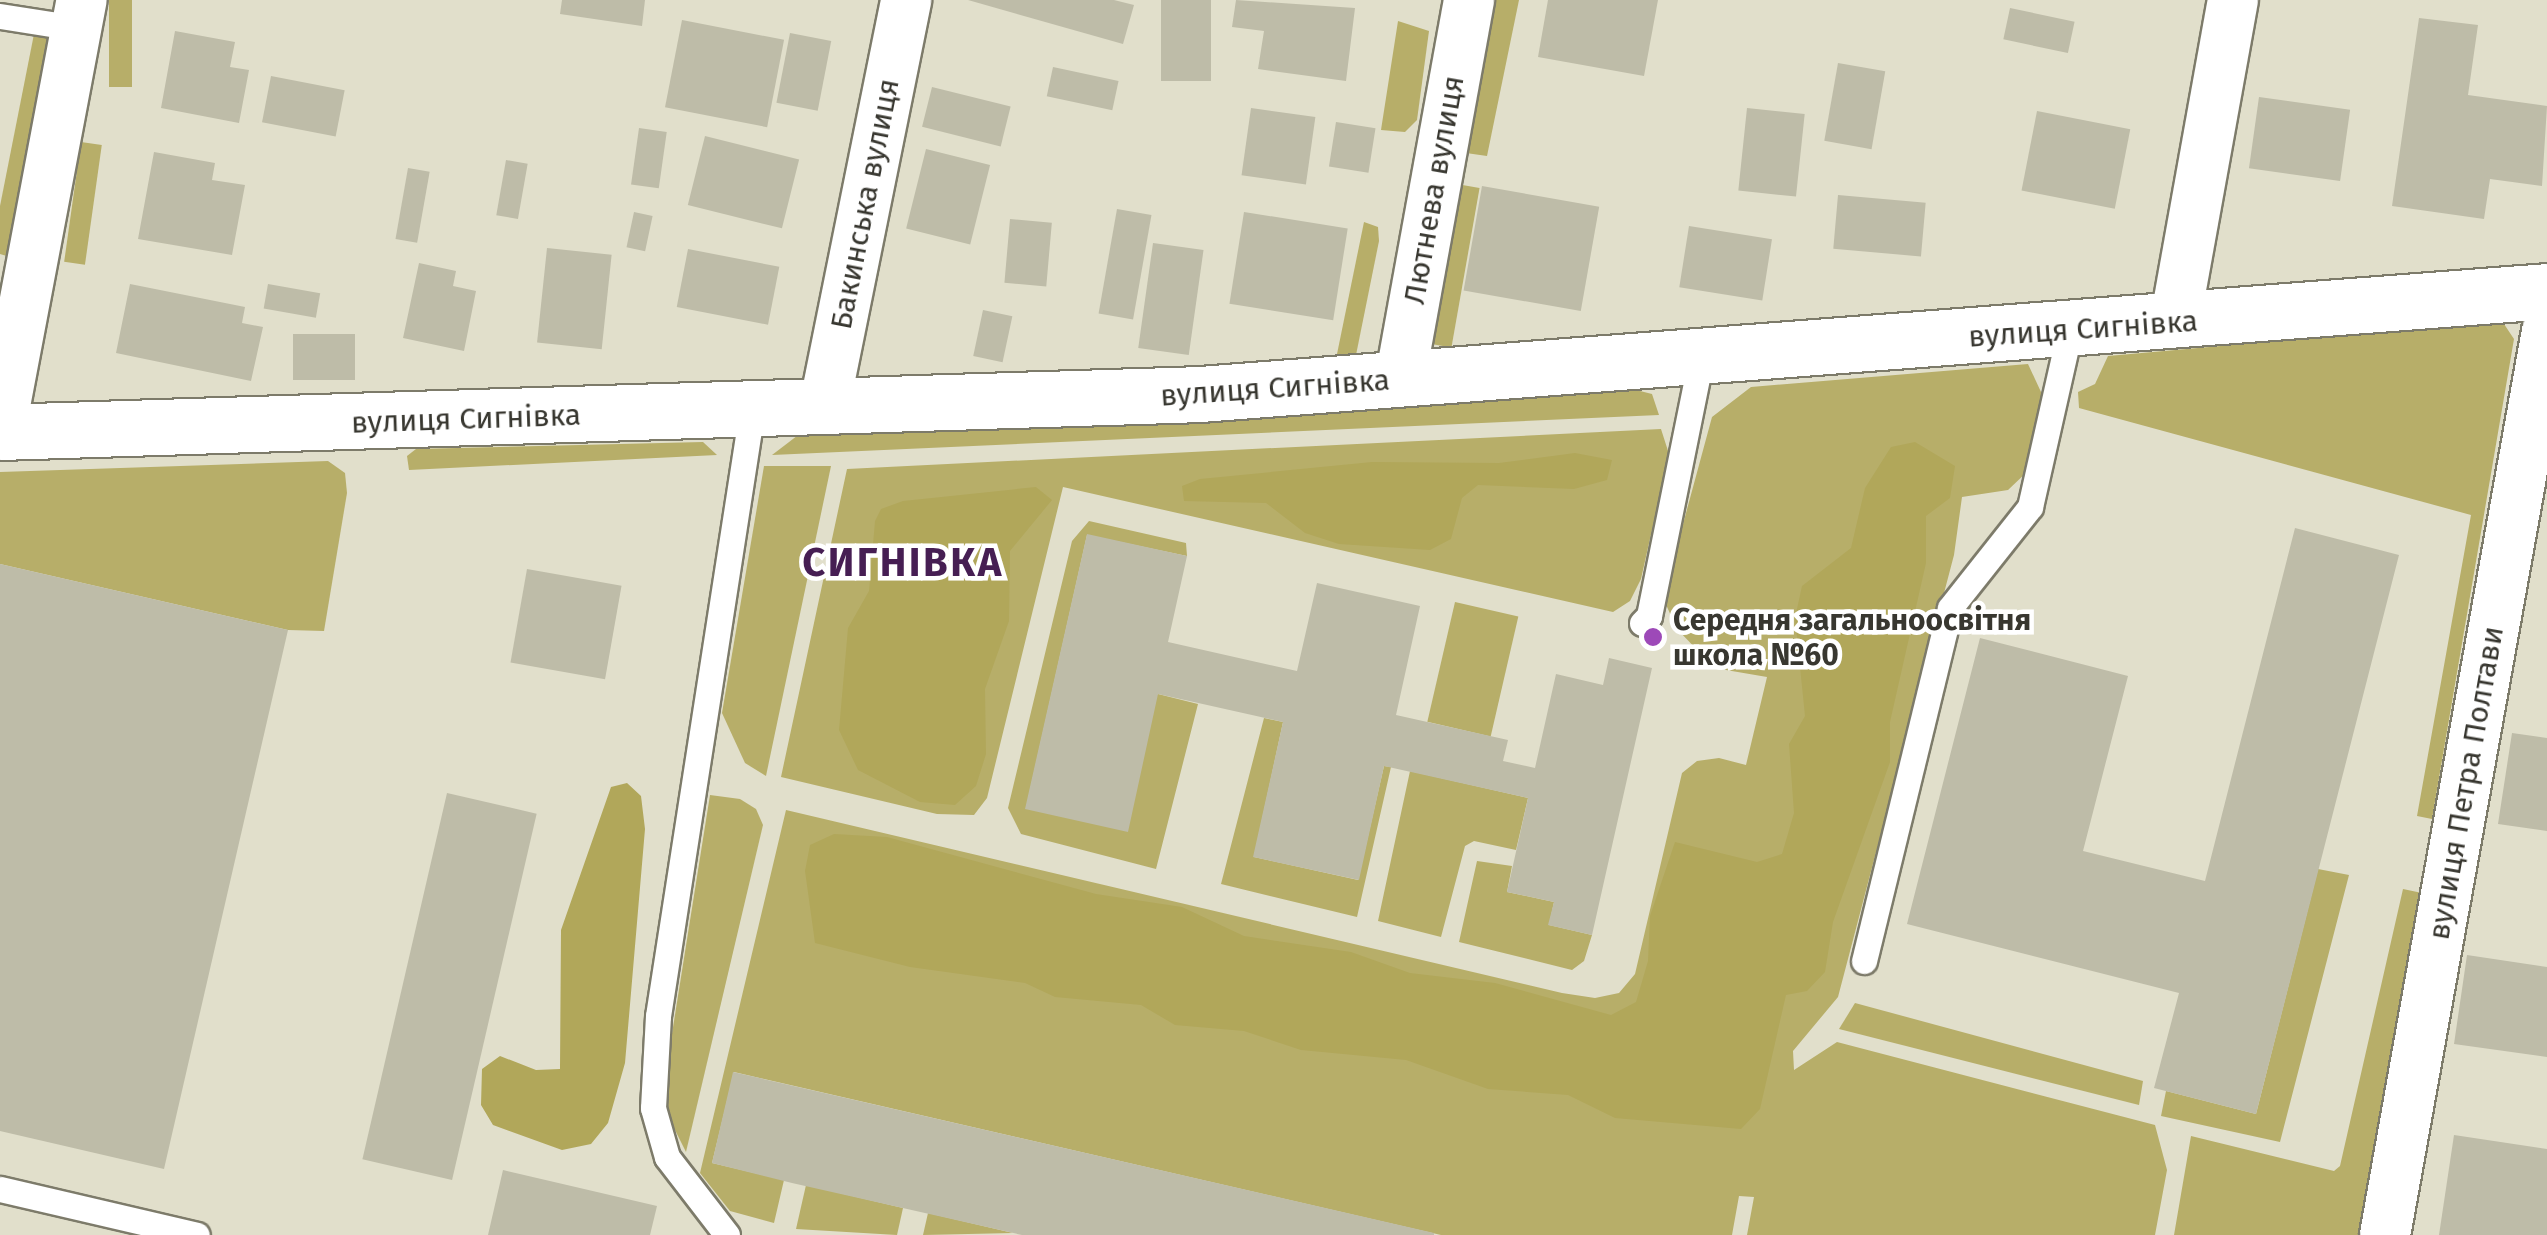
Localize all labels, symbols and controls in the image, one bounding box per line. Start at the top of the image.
street label: Лютнева вулиця [1396,73,1472,307]
street label: Бакинська вулиця [823,76,907,332]
street label: вулиця Сигнівка [1967,303,2199,355]
street label: вулиця Сигнівка [1159,362,1391,414]
street label: вулиця Сигнівка [350,397,582,441]
district label: СИГНІВКА [802,539,1004,587]
place label: Середня загальноосвітня школа №60 [1673,602,2031,672]
street label: вулиця Петра Полтави [2421,623,2511,943]
marker: Середня загальноосвітня школа №60 [1642,626,1664,648]

